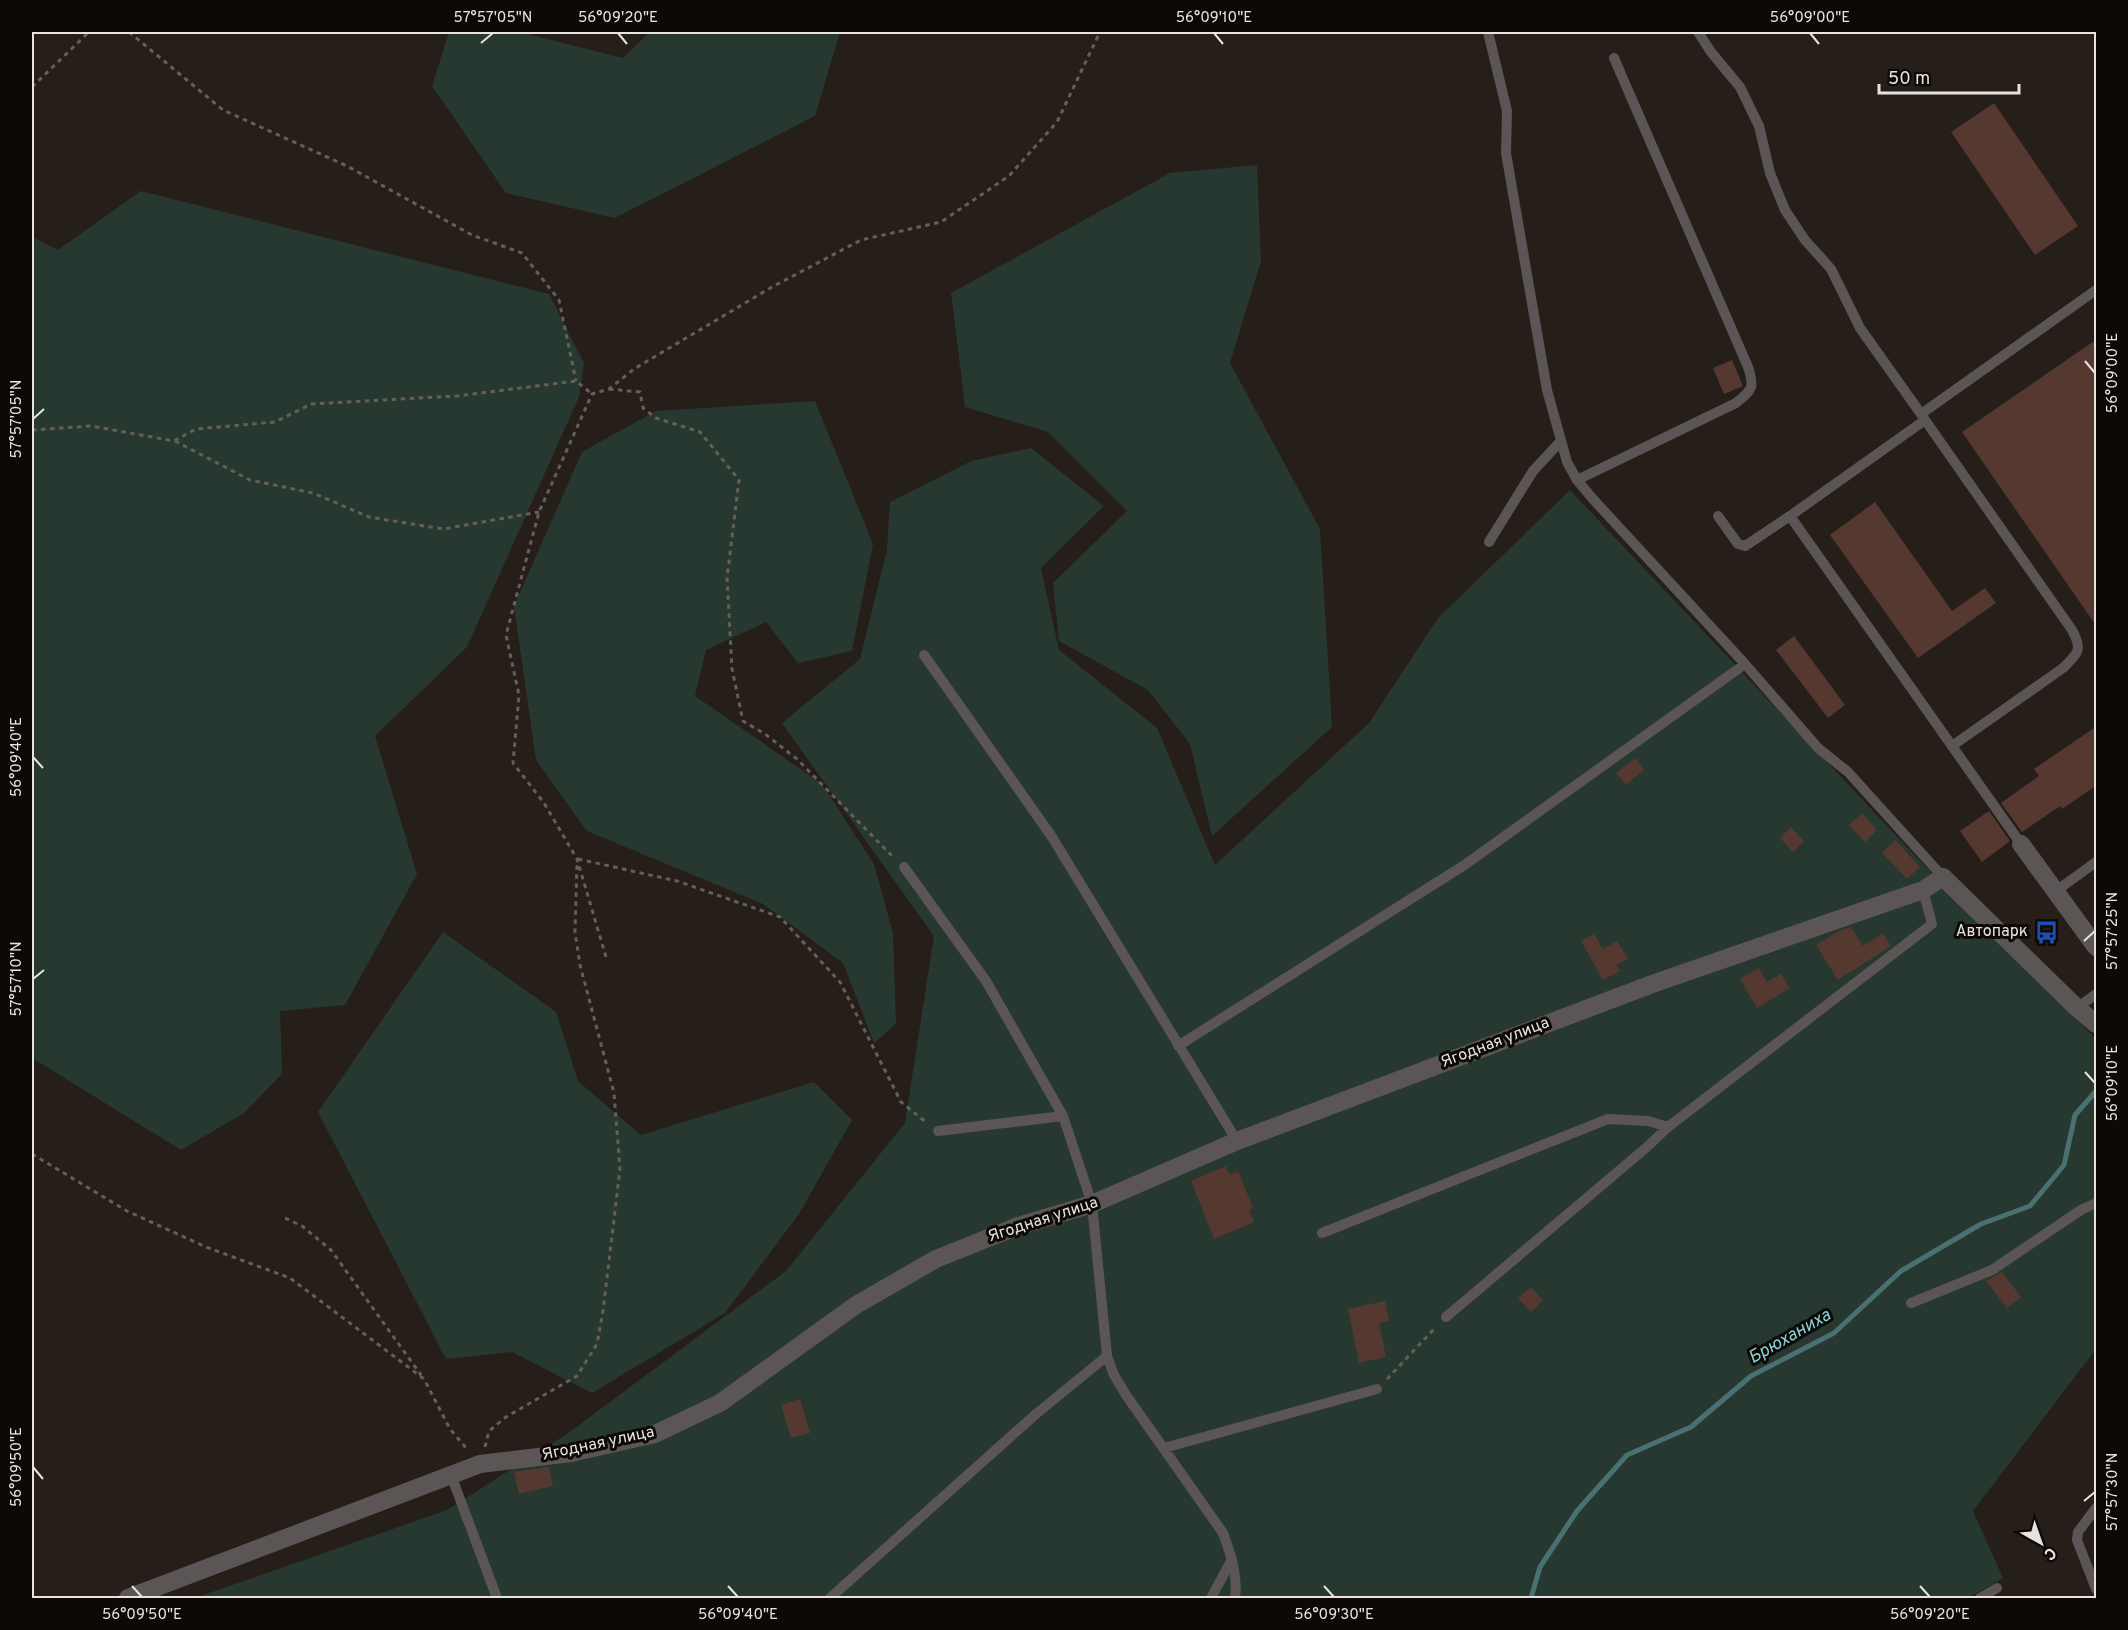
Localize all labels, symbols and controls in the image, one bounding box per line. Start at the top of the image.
text: 57°57'05"N [454,9,532,28]
text: 56°09'20"E [578,9,658,28]
text: 56°09'10"E [1176,9,1252,28]
text: 56°09'00"E [1770,9,1850,28]
scale bar [1879,57,2018,95]
text: 50 m [1888,68,1930,91]
text: 56°09'00"E [2104,333,2123,413]
text: 57°57'05"N [8,380,27,458]
text: 56°09'40"E [8,717,27,797]
text: 57°57'25"N [2104,892,2123,970]
bus stop icon: Автопарк [2033,919,2059,945]
place label: Автопарк [1956,922,2028,942]
text: 57°57'10"N [8,941,27,1017]
street label: Ягодная улица [1438,1013,1552,1073]
text: 56°09'10"E [2104,1045,2123,1121]
street label: Ягодная улица [985,1193,1101,1247]
water label: Брюханиха [1745,1304,1836,1370]
street label: Ягодная улица [540,1422,656,1466]
text: 56°09'50"E [8,1427,27,1507]
text: 57°57'30"N [2104,1453,2123,1531]
north arrow [2011,1513,2071,1573]
text: С [2039,1542,2060,1564]
text: 56°09'50"E [102,1606,182,1625]
text: 56°09'40"E [698,1606,778,1625]
text: 56°09'30"E [1294,1606,1374,1625]
text: 56°09'20"E [1890,1606,1970,1625]

